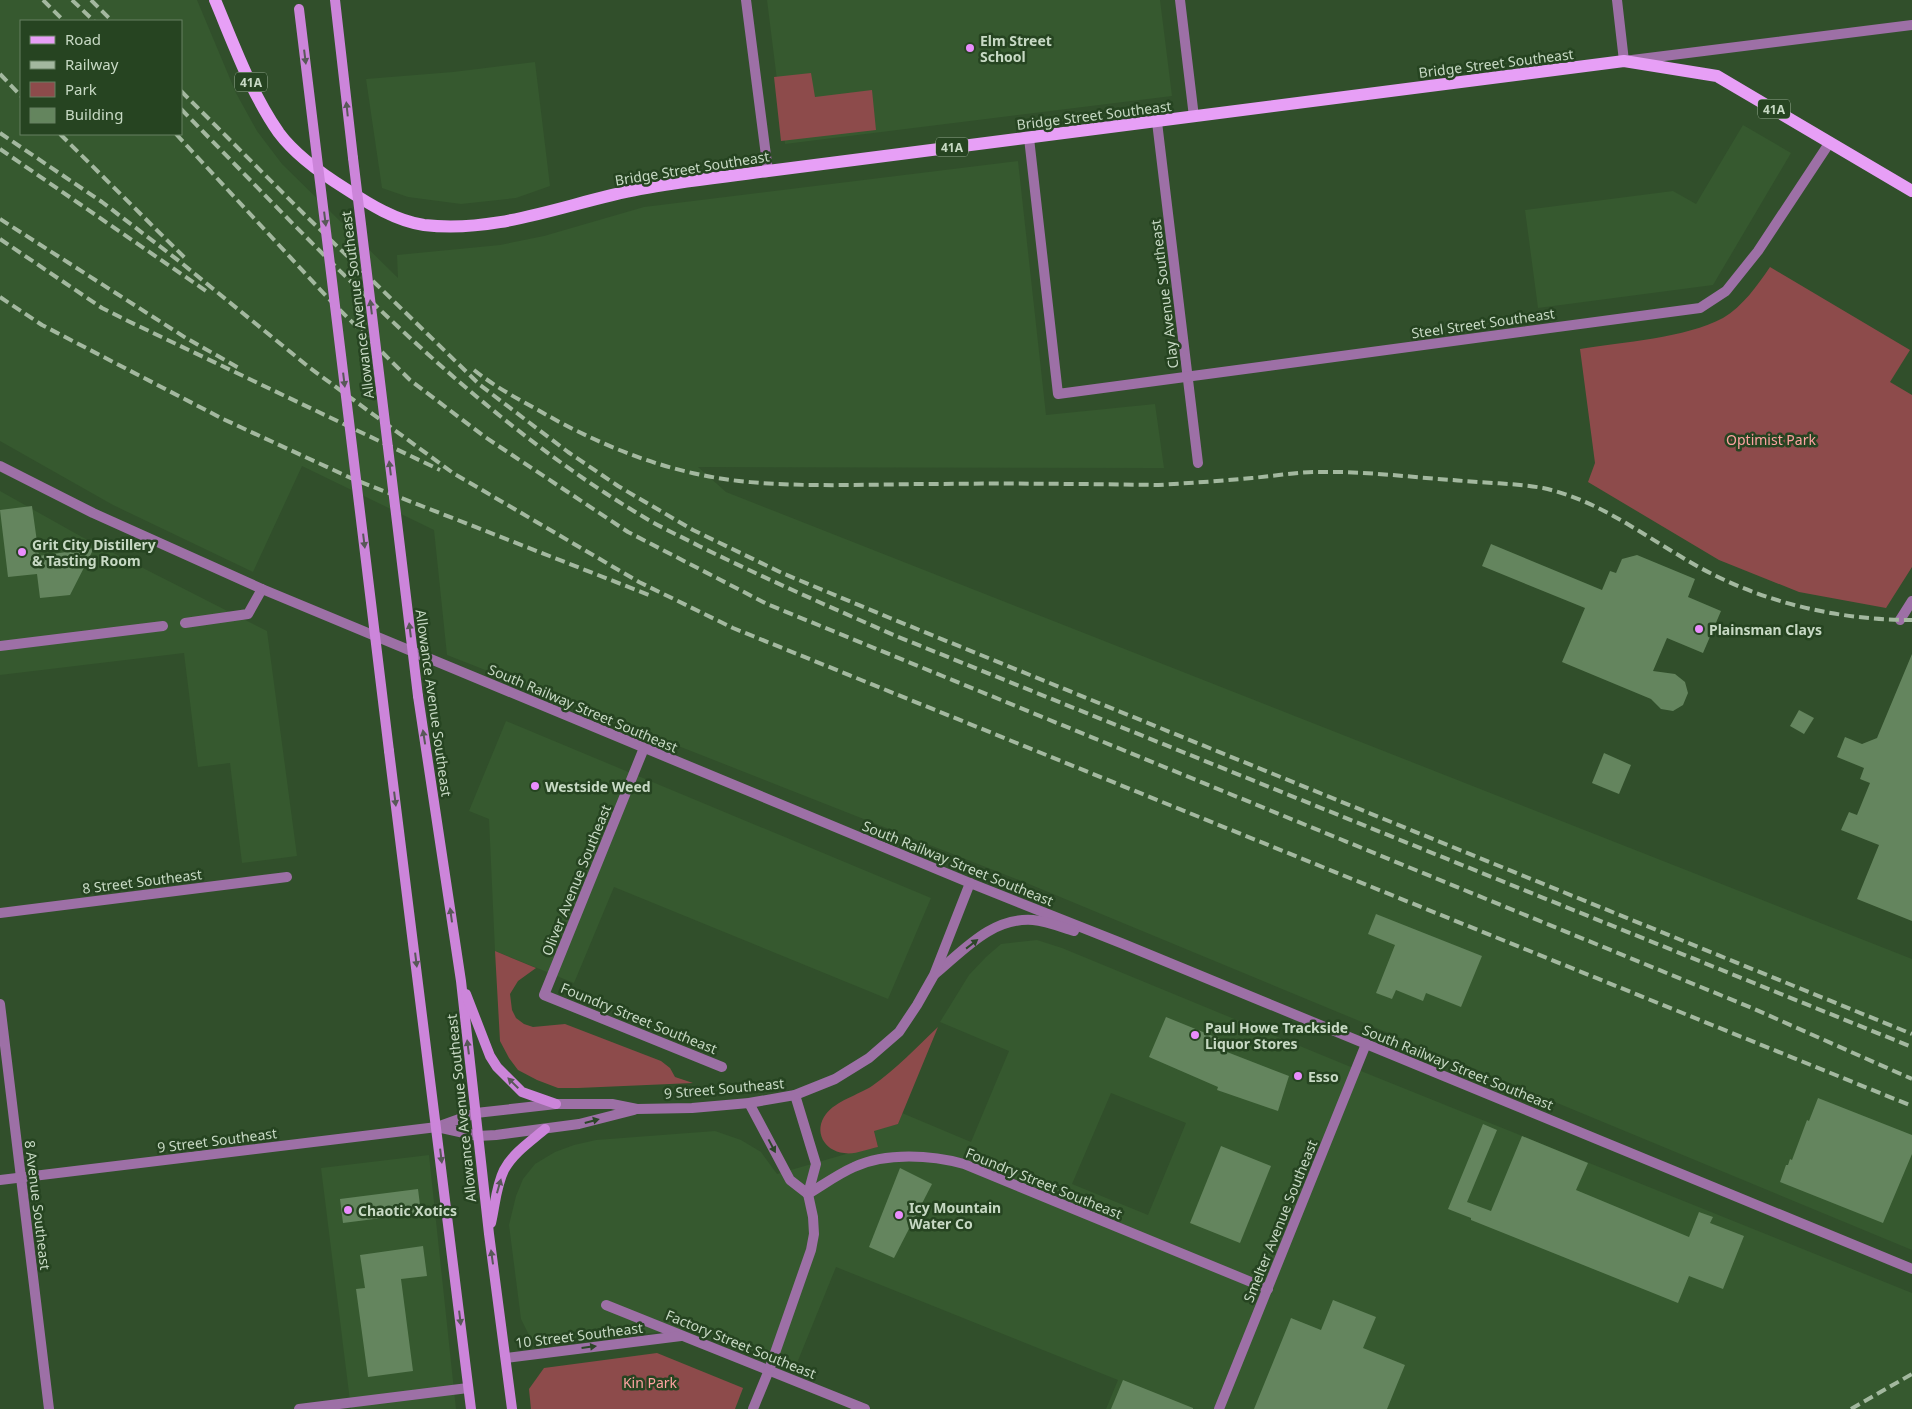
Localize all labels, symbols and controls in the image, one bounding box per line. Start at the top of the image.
legend [20,20,182,135]
text: Road [65,29,101,49]
place label: Elm Street School [980,31,1052,66]
marker: Elm Street School [964,42,976,54]
street label: Bridge Street Southeast [1417,44,1575,82]
one-way arrow [301,50,309,66]
text: Railway [65,54,119,74]
road number: 41A [235,72,267,91]
text: Park [65,79,97,99]
street label: Bridge Street Southeast [1015,96,1173,134]
road number: 41A [1758,100,1790,118]
one-way arrow [343,101,351,117]
text: Building [65,104,123,124]
road number: 41A [936,138,968,156]
street label: Bridge Street Southeast [613,146,771,190]
street label: Allowance Avenue Southeast [336,210,378,400]
one-way arrow [321,211,329,227]
street label: Clay Avenue Southeast [1145,218,1183,370]
one-way arrow [367,299,375,315]
street label: Steel Street Southeast [1410,304,1556,342]
one-way arrow [340,372,348,388]
park label: Optimist Park [1726,430,1816,449]
one-way arrow [386,460,394,476]
one-way arrow [360,534,368,550]
place label: Grit City Distillery & Tasting Room [32,535,156,570]
marker: Grit City Distillery & Tasting Room [16,546,28,558]
street label: Allowance Avenue Southeast [411,608,457,798]
place label: Plainsman Clays [1709,620,1822,639]
one-way arrow [406,621,414,637]
marker: Plainsman Clays [1693,623,1705,635]
street label: South Railway Street Southeast [485,659,681,757]
one-way arrow [420,729,428,745]
place label: Westside Weed [545,777,651,796]
marker: Westside Weed [529,780,541,792]
one-way arrow [391,791,399,807]
street label: Oliver Avenue Southeast [537,802,615,958]
street label: South Railway Street Southeast [860,816,1056,910]
street label: 8 Street Southeast [81,864,203,898]
one-way arrow [447,907,455,923]
one-way arrow [965,938,978,949]
one-way arrow [412,953,420,969]
street label: Foundry Street Southeast [558,978,720,1058]
street label: Allowance Avenue Southeast [442,1013,480,1203]
place label: Paul Howe Trackside Liquor Stores [1205,1018,1348,1053]
street label: South Railway Street Southeast [1360,1020,1556,1114]
marker: Paul Howe Trackside Liquor Stores [1189,1029,1201,1041]
one-way arrow [464,1039,472,1055]
place label: Esso [1308,1067,1339,1086]
marker: Esso [1292,1070,1304,1082]
street label: 9 Street Southeast [663,1073,785,1103]
one-way arrow [507,1078,519,1090]
one-way arrow [584,1116,599,1124]
street label: 9 Street Southeast [156,1123,278,1157]
street label: Smelter Avenue Southeast [1239,1137,1321,1305]
one-way arrow [768,1138,776,1153]
street label: 8 Avenue Southeast [21,1139,55,1271]
street label: Foundry Street Southeast [963,1143,1125,1223]
one-way arrow [437,1149,445,1165]
one-way arrow [496,1179,504,1194]
place label: Icy Mountain Water Co [909,1198,1001,1233]
place label: Chaotic Xotics [358,1201,457,1220]
marker: Chaotic Xotics [342,1204,354,1216]
marker: Icy Mountain Water Co [893,1209,905,1221]
one-way arrow [488,1248,496,1264]
street label: Factory Street Southeast [663,1305,819,1383]
one-way arrow [456,1310,464,1326]
street label: 10 Street Southeast [514,1318,644,1352]
one-way arrow [582,1343,598,1351]
park label: Kin Park [623,1373,678,1392]

